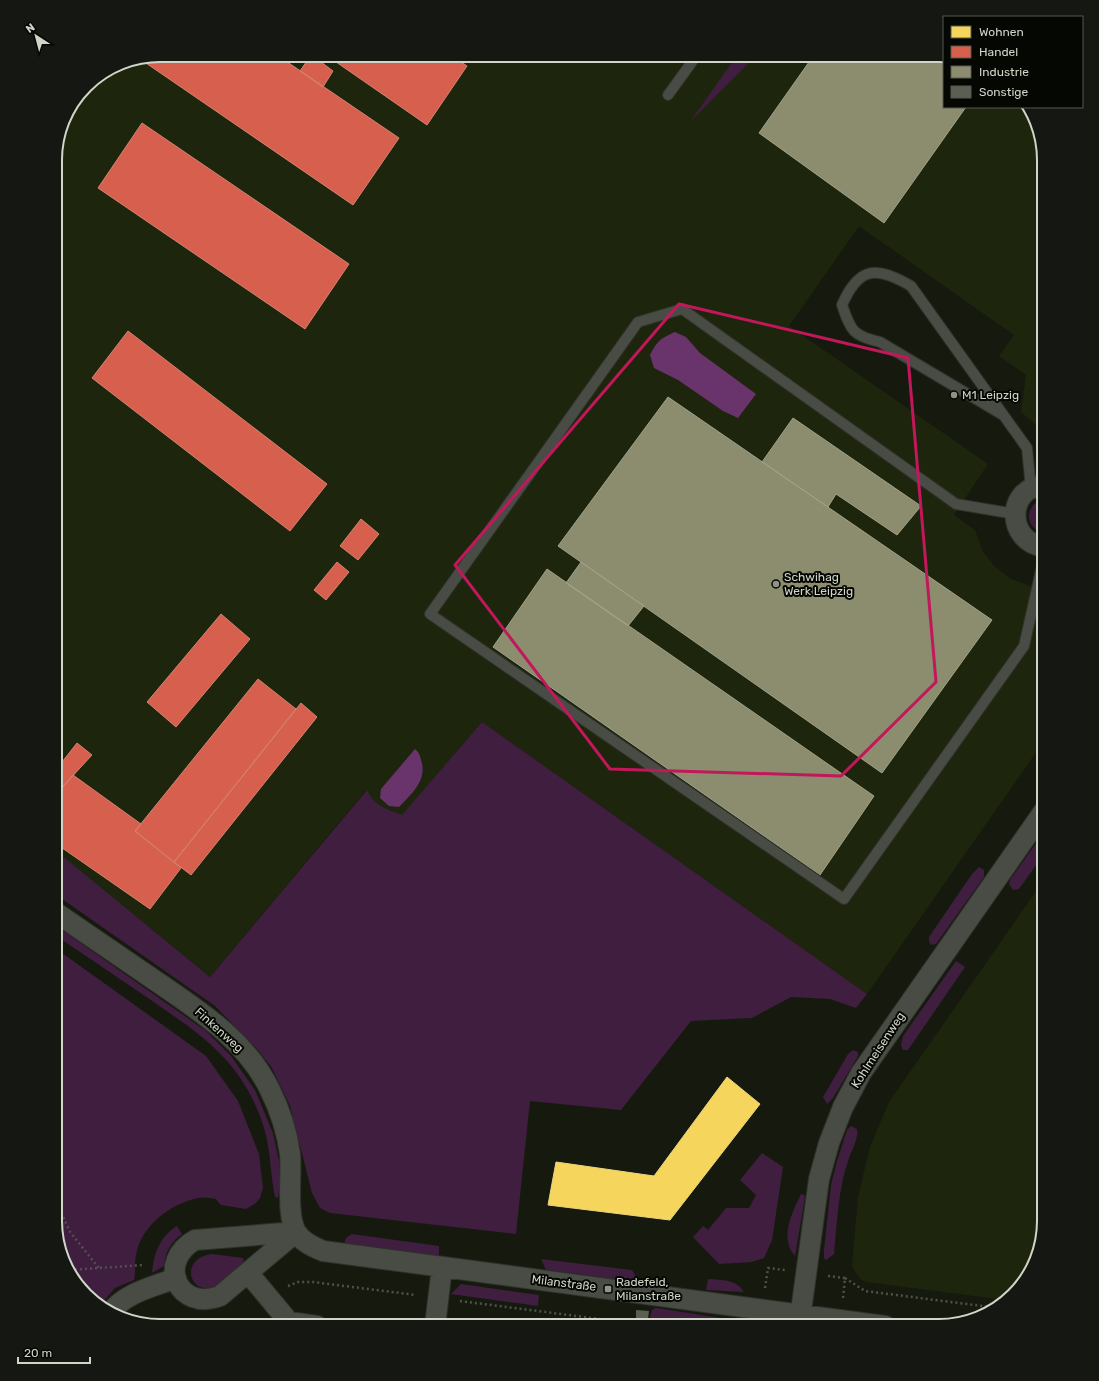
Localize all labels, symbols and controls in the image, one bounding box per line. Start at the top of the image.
north arrow [16,16,56,56]
legend [943,16,1083,108]
text: N [23,21,38,36]
text: Wohnen [979,25,1024,39]
text: Handel [979,45,1018,59]
text: Industrie [979,65,1029,79]
text: Sonstige [979,85,1028,99]
place label: M1 Leipzig [962,388,1019,402]
marker: M1 Leipzig [949,390,959,400]
place label: Schwihag Werk Leipzig [784,570,853,598]
marker: Schwihag Werk Leipzig [771,579,781,589]
street label: Finkenweg [192,1005,246,1055]
street label: Kohlmeisenweg [848,1009,908,1091]
street label: Milanstraße [531,1272,597,1294]
place label: Radefeld, Milanstraße [616,1275,681,1303]
marker: Radefeld, Milanstraße [603,1284,613,1294]
scale bar [18,1339,90,1365]
text: 20 m [24,1346,52,1360]

